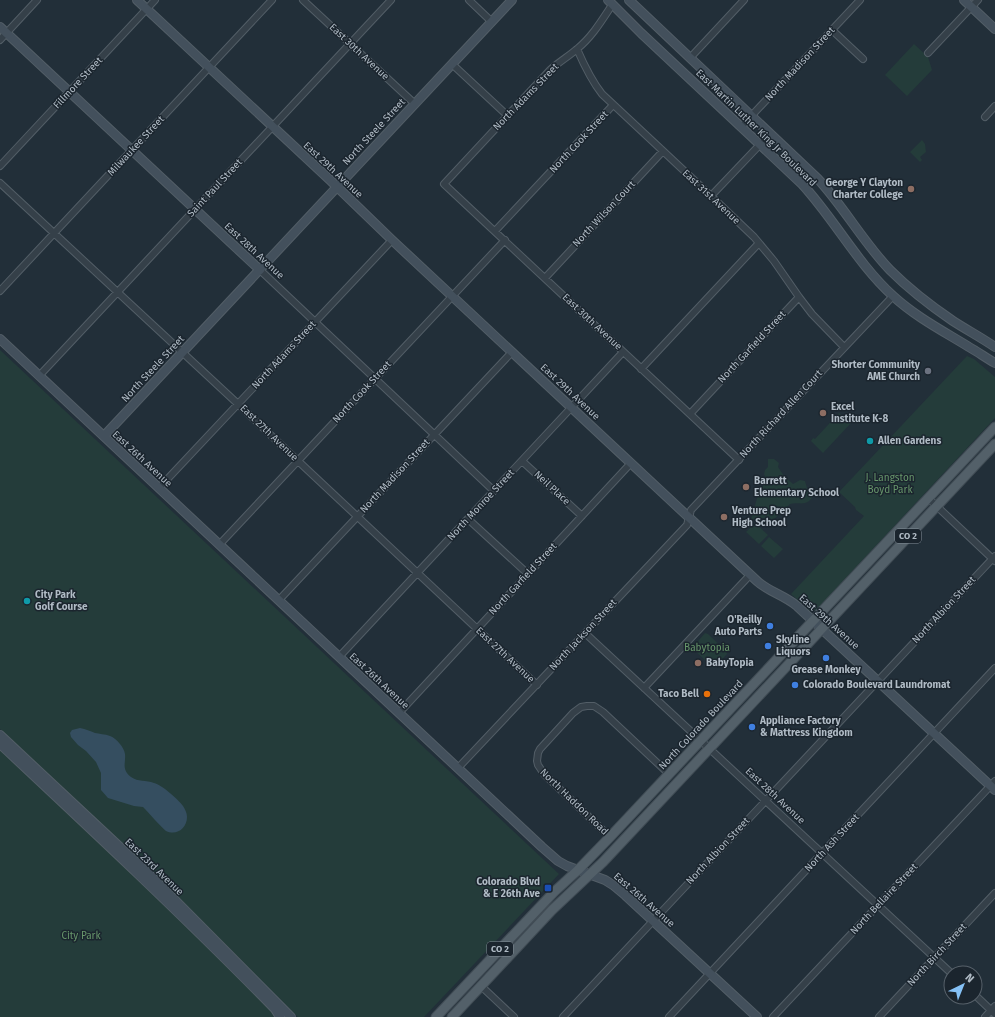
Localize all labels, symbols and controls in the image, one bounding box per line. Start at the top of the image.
street label: East 30th Avenue [327,21,391,83]
street label: North Madison Street [763,24,838,103]
street label: Fillmore Street [51,54,105,111]
street label: North Adams Street [491,61,561,133]
street label: East Martin Luther King Jr Boulevard [693,67,819,189]
street label: North Steele Street [340,96,408,168]
street label: North Cook Street [547,108,611,176]
street label: Milwaukee Street [105,113,167,178]
street label: East 29th Avenue [301,139,365,201]
street label: Saint Paul Street [185,156,245,220]
street label: East 31st Avenue [680,167,742,227]
place label: George Y Clayton Charter College [825,177,903,201]
street label: North Wilson Court [570,178,638,250]
marker: George Y Clayton Charter College [906,184,916,194]
street label: East 28th Avenue [222,220,286,282]
street label: East 30th Avenue [560,291,624,353]
street label: North Garfield Street [716,308,789,386]
street label: North Adams Street [249,318,319,392]
street label: North Steele Street [119,333,187,405]
street label: North Cook Street [330,358,394,426]
place label: Shorter Community AME Church [831,359,921,383]
street label: East 29th Avenue [538,361,602,423]
marker: Shorter Community AME Church [923,366,933,376]
street label: North Richard Allen Court [737,367,825,460]
place label: Excel Institute K-8 [831,401,888,425]
street label: East 27th Avenue [237,402,301,464]
marker: Excel Institute K-8 [818,408,828,418]
street label: East 26th Avenue [110,428,174,490]
place label: Allen Gardens [877,435,941,447]
street label: North Madison Street [358,436,433,515]
marker: Allen Gardens [865,436,875,446]
street label: North Monroe Street [445,467,517,543]
street label: Neil Place [532,468,572,508]
park label: J. Langston Boyd Park [865,472,915,496]
place label: Barrett Elementary School [754,475,839,499]
marker: Barrett Elementary School [741,482,751,492]
place label: Venture Prep High School [731,505,791,529]
marker: Venture Prep High School [719,512,729,522]
road number: CO 2 [895,529,921,543]
street label: North Garfield Street [487,540,560,618]
street label: North Albion Street [910,574,979,646]
place label: City Park Golf Course [35,589,88,613]
street label: East 29th Avenue [796,592,862,652]
marker: City Park Golf Course [22,596,32,606]
street label: North Jackson Street [547,597,619,673]
place label: O'Reilly Auto Parts [714,614,763,638]
marker: O'Reilly Auto Parts [765,621,775,631]
street label: East 27th Avenue [473,625,537,685]
place label: Skyline Liquors [776,634,810,658]
marker: Skyline Liquors [763,641,773,651]
park label: Babytopia [684,642,730,654]
street label: East 26th Avenue [347,650,411,712]
marker: Grease Monkey [821,653,831,663]
place label: BabyTopia [706,657,754,669]
marker: BabyTopia [693,658,703,668]
place label: Grease Monkey [791,664,861,676]
street label: North Colorado Boulevard [656,678,746,772]
place label: Colorado Boulevard Laundromat [803,679,951,691]
marker: Colorado Boulevard Laundromat [790,680,800,690]
place label: Taco Bell [658,688,699,700]
marker: Taco Bell [702,689,712,699]
place label: Appliance Factory & Mattress Kingdom [759,715,853,739]
marker: Appliance Factory & Mattress Kingdom [747,722,757,732]
street label: East 28th Avenue [743,765,807,827]
street label: North Haddon Road [537,766,611,838]
street label: North Ash Street [802,811,862,874]
street label: North Albion Street [684,815,753,887]
street label: East 23rd Avenue [122,836,186,898]
street label: North Bellaire Street [848,861,920,937]
street label: East 26th Avenue [611,870,677,930]
place label: Colorado Blvd & E 26th Ave [476,876,540,900]
marker: Colorado Blvd & E 26th Ave [543,883,553,893]
street label: North Birch Street [905,921,969,989]
park label: City Park [61,930,101,942]
road number: CO 2 [487,942,513,956]
north arrow [943,965,983,1005]

